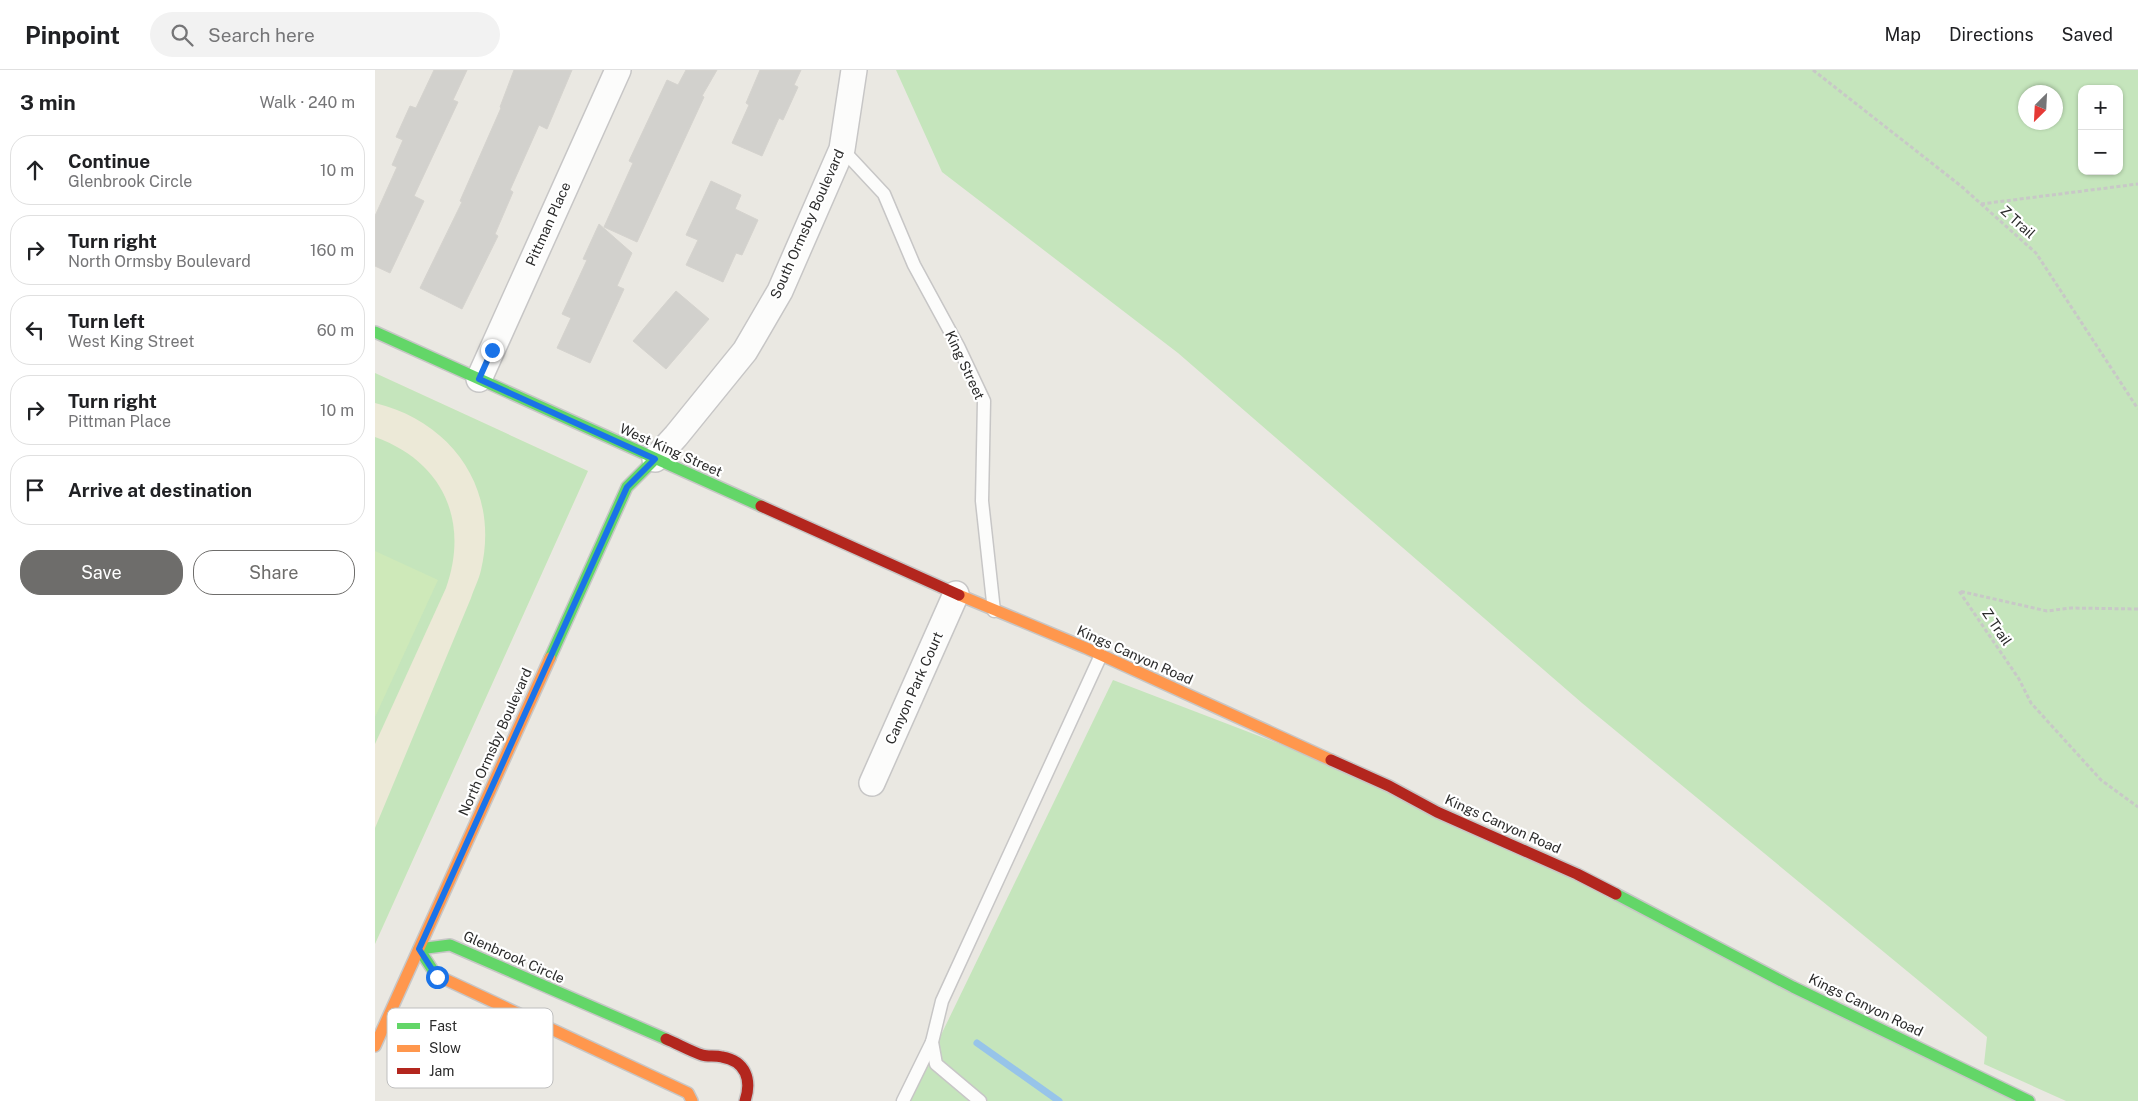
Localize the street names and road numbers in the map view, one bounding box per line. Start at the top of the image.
street label: South Ormsby Boulevard [767,147,847,301]
street label: Pittman Place [522,179,574,268]
street label: Z Trail [1997,202,2039,242]
street label: King Street [942,328,988,402]
street label: West King Street [617,420,725,480]
street label: Z Trail [1979,606,2015,648]
street label: Kings Canyon Road [1075,622,1195,688]
street label: Canyon Park Court [882,629,946,747]
street label: North Ormsby Boulevard [455,666,535,818]
street label: Kings Canyon Road [1443,791,1563,857]
street label: Glenbrook Circle [461,928,567,986]
street label: Kings Canyon Road [1806,970,1926,1040]

